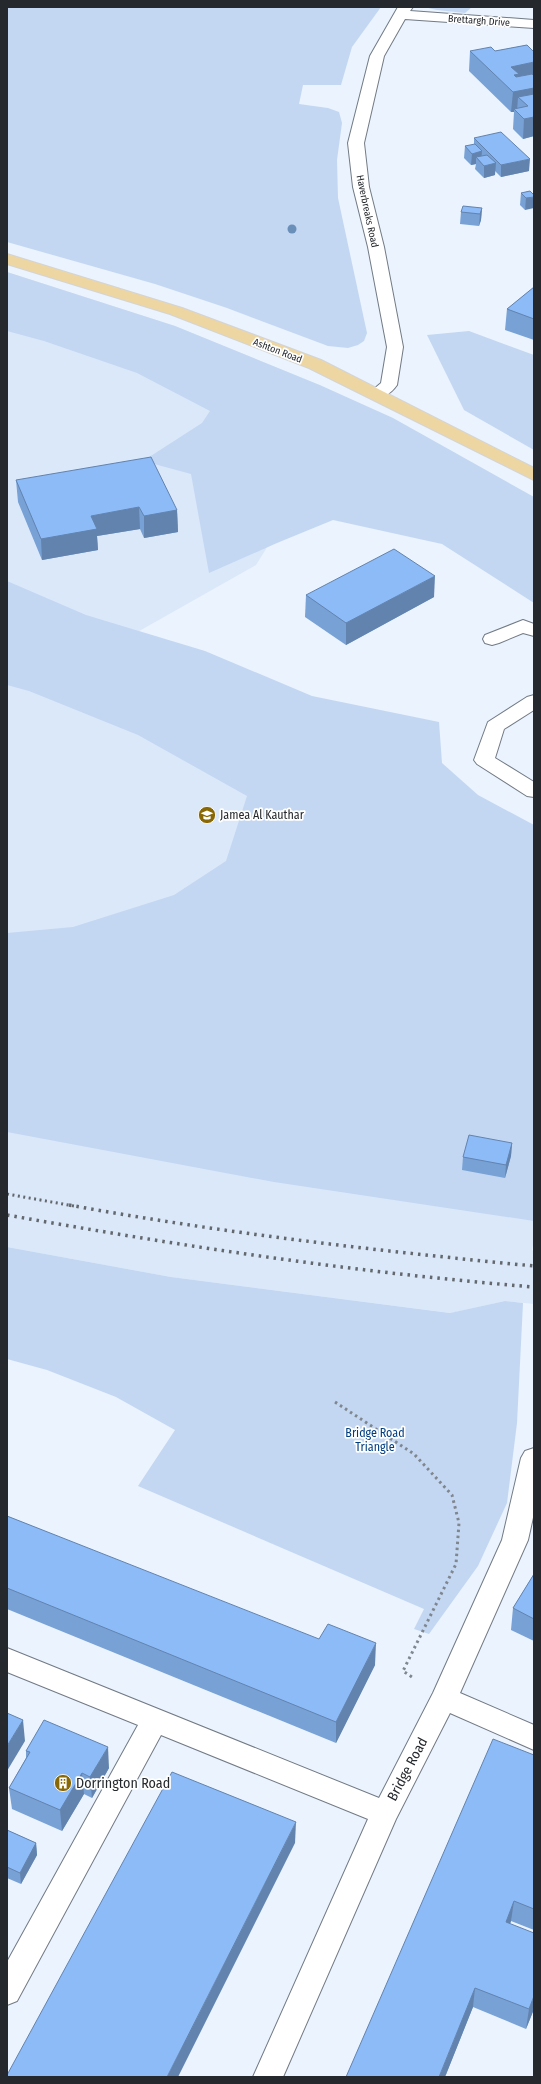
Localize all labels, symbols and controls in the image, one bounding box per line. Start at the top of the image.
street label: Brettargh Drive [448,13,510,29]
street label: Haverbreaks Road [353,174,381,249]
street label: Ashton Road [251,336,304,366]
school or university icon: Jamea Al Kauthar [197,805,217,825]
place label: Jamea Al Kauthar [220,808,305,822]
park label: Bridge Road Triangle [345,1426,405,1454]
street label: Bridge Road [384,1735,431,1804]
building icon: Dorrington Road [53,1773,73,1793]
place label: Dorrington Road [76,1775,170,1792]

